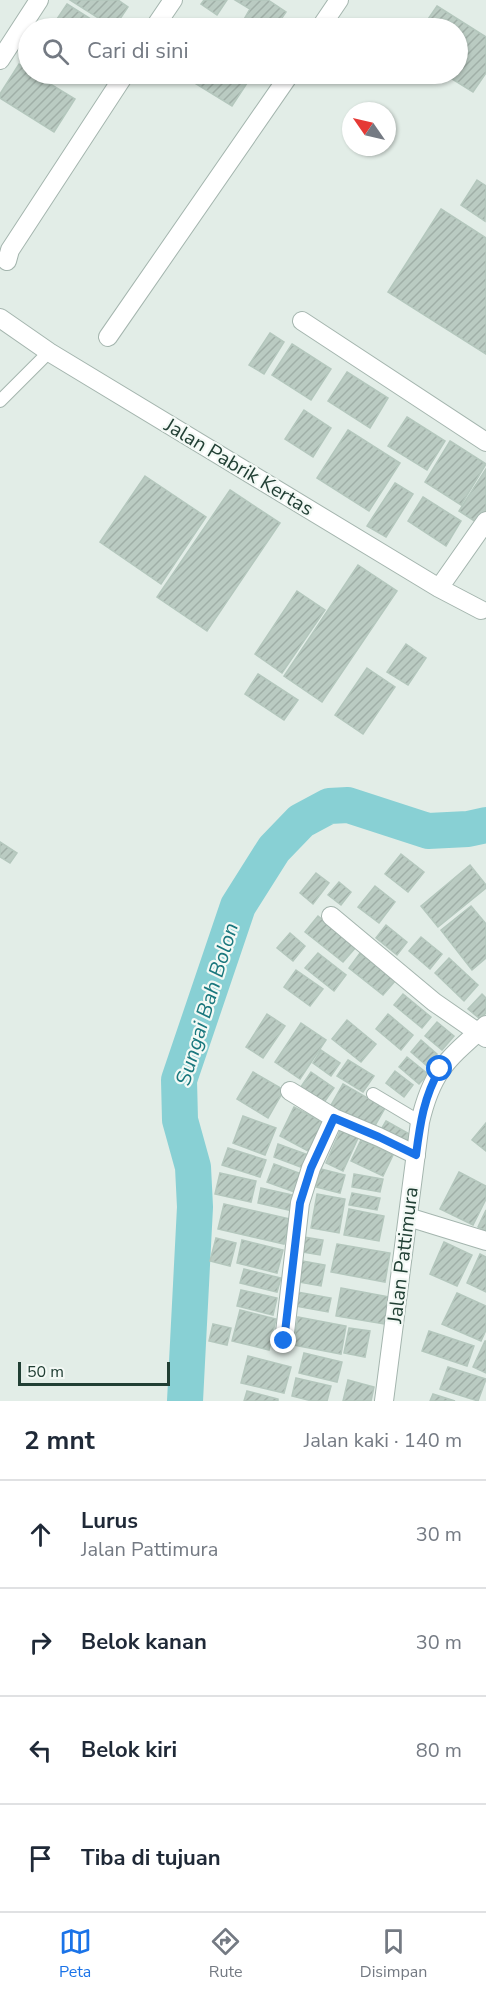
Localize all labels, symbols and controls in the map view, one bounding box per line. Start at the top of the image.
search box [18,18,468,84]
icon: search [39,35,72,68]
text: Cari di sini [87,36,189,66]
north arrow [342,102,396,156]
street label: Jalan Pabrik Kertas [159,411,319,522]
water label: Sungai Bah Bolon [169,919,245,1089]
route start [426,1055,452,1081]
street label: Jalan Pattimura [381,1185,425,1326]
route end [270,1327,296,1353]
scale bar [18,1359,170,1386]
text: 50 m [27,1361,64,1383]
text: 2 mnt [24,1423,95,1458]
text: Jalan kaki · 140 m [304,1427,462,1454]
text: Lurus [81,1506,138,1536]
icon: ahead [24,1518,57,1551]
text: 30 m [416,1521,462,1548]
text: Jalan Pattimura [81,1536,218,1563]
icon: right [24,1626,57,1659]
text: Belok kanan [81,1627,207,1657]
text: 30 m [416,1629,462,1656]
icon: left [24,1734,57,1767]
text: Belok kiri [81,1735,177,1765]
text: 80 m [416,1737,462,1764]
icon: arrive [24,1842,57,1875]
text: Tiba di tujuan [81,1843,221,1873]
tab: Peta [59,1925,92,1983]
tab: Rute [209,1925,243,1983]
tab: Disimpan [360,1925,427,1983]

